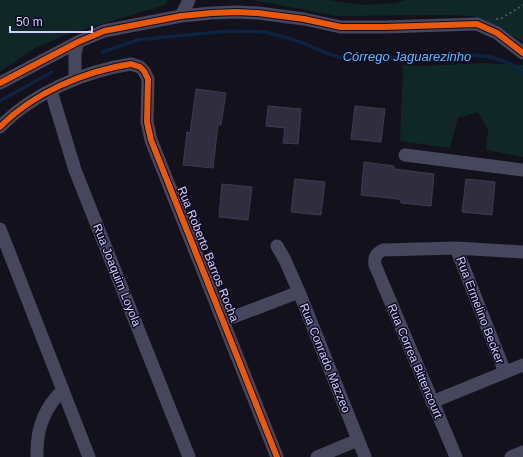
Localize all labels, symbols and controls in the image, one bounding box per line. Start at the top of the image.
scale bar [10,8,92,34]
text: 50 m [16,15,43,29]
water label: Córrego Jaguarezinho [343,49,471,64]
street label: Rua Roberto Barros Rocha [174,184,242,324]
street label: Rua Joaquim Loyola [90,222,144,329]
street label: Rua Ermelino Becker [453,255,507,365]
street label: Rua Conrado Mazzeo [297,301,353,415]
street label: Rua Correa Bittencourt [385,302,446,421]

